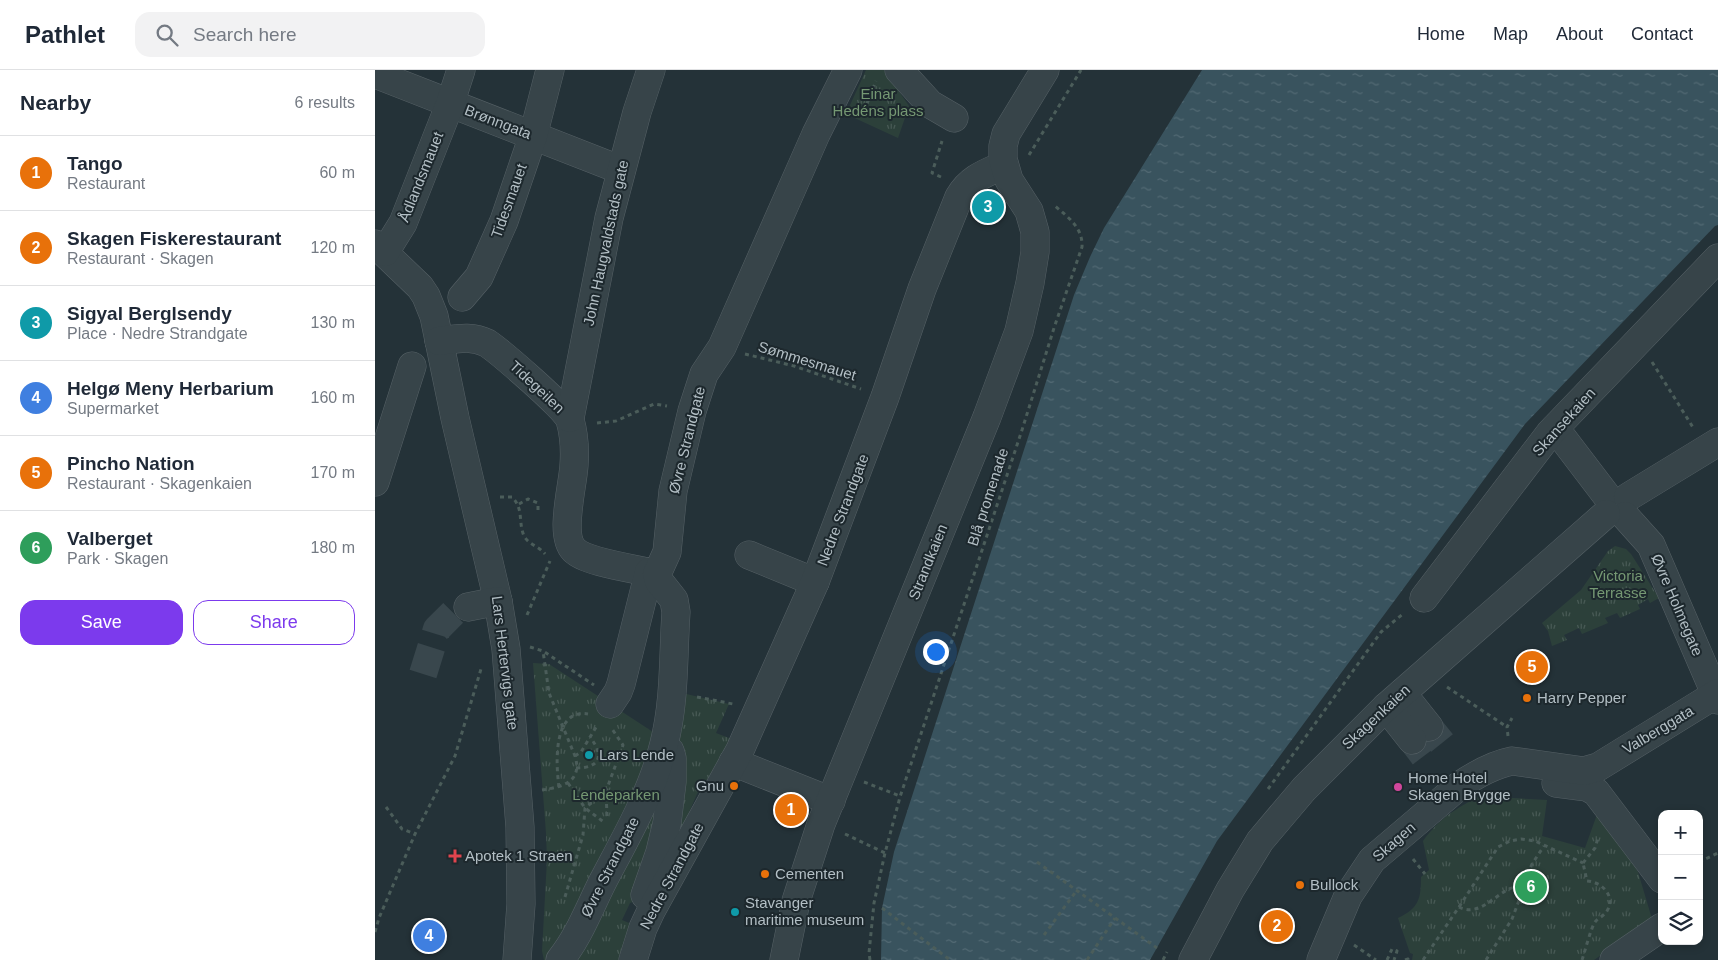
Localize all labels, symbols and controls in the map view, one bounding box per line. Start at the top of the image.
search box [135,12,485,57]
text: Pathlet [25,21,105,48]
icon: search [153,21,181,49]
text: Search here [193,24,297,45]
text: Home [1417,24,1465,44]
text: Map [1493,24,1528,44]
text: About [1556,24,1603,44]
text: Contact [1631,24,1693,44]
park label: Einar Hedéns plass [833,85,923,119]
text: Nearby [20,91,91,114]
text: 6 results [295,94,355,111]
street label: Brønngata [462,101,535,142]
street label: Ådlandsmauet [395,128,447,224]
text: Tango [67,153,123,174]
street label: John Haugvaldstads gate [580,158,631,327]
street label: Tidesmauet [487,161,530,240]
text: 1 [32,164,40,181]
text: 60 m [319,164,355,181]
text: Restaurant [67,175,145,192]
pin: 3 [972,188,1004,226]
text: Skagen Fiskerestaurant [67,228,281,249]
text: 2 [32,239,40,256]
text: 120 m [311,239,355,256]
text: Restaurant · Skagen [67,250,214,267]
text: Sigyal Berglsendy [67,303,232,324]
text: 3 [32,314,40,331]
text: 130 m [311,314,355,331]
text: Place · Nedre Strandgate [67,325,248,342]
street label: Sømmesmauet [756,338,859,384]
street label: Tidegeilen [506,357,568,416]
text: Helgø Meny Herbarium [67,378,274,399]
street label: Øvre Strandgate [665,384,708,495]
street label: Skansekaien [1529,384,1599,459]
text: 4 [32,389,40,406]
text: 160 m [311,389,355,406]
text: Supermarket [67,400,159,417]
street label: Blå promenade [964,446,1011,548]
street label: Nedre Strandgate [813,451,872,568]
text: Pincho Nation [67,453,195,474]
text: 5 [32,464,40,481]
text: 170 m [311,464,355,481]
text: Restaurant · Skagenkaien [67,475,252,492]
street label: Strandkaien [905,522,950,602]
text: Valberget [67,528,153,549]
text: 6 [32,539,40,556]
text: 180 m [311,539,355,556]
text: Park · Skagen [67,550,168,567]
street label: Øvre Holmegate [1648,551,1707,658]
park label: Victoria Terrasse [1589,567,1647,601]
street label: Lars Hertervigs gate [489,595,522,731]
button: Save [20,600,183,645]
button: Share [193,600,355,645]
your location [923,639,949,665]
pin: 5 [1516,648,1548,686]
street label: Skagenkaien [1338,681,1413,752]
place label: Harry Pepper [1537,689,1626,706]
marker: Harry Pepper [1521,692,1533,704]
street label: Valberggata [1619,701,1697,757]
place label: Lars Lende [599,746,674,763]
marker: Lars Lende [583,749,595,761]
place label: Home Hotel Skagen Brygge [1408,769,1511,803]
place label: Gnu [696,777,724,794]
marker: Gnu [728,780,740,792]
marker: Home Hotel Skagen Brygge [1392,781,1404,793]
park label: Lendeparken [572,786,660,803]
pin: 1 [775,791,807,829]
map controls [1658,810,1703,945]
button: + [1658,810,1703,855]
street label: Øvre Strandgate [577,814,642,920]
street label: Nedre Strandgate [636,819,707,932]
street label: Skagen [1369,819,1418,865]
place label: Apotek 1 Straen [465,847,573,864]
marker: Apotek 1 Straen [449,850,461,862]
button: − [1658,855,1703,900]
place label: Cementen [775,865,844,882]
marker: Cementen [759,868,771,880]
pin: 6 [1515,868,1547,906]
place label: Bullock [1310,876,1359,893]
marker: Bullock [1294,879,1306,891]
place label: Stavanger maritime museum [745,894,864,928]
button: layers [1658,900,1703,945]
marker: Stavanger maritime museum [729,906,741,918]
pin: 2 [1261,907,1293,945]
pin: 4 [413,917,445,955]

